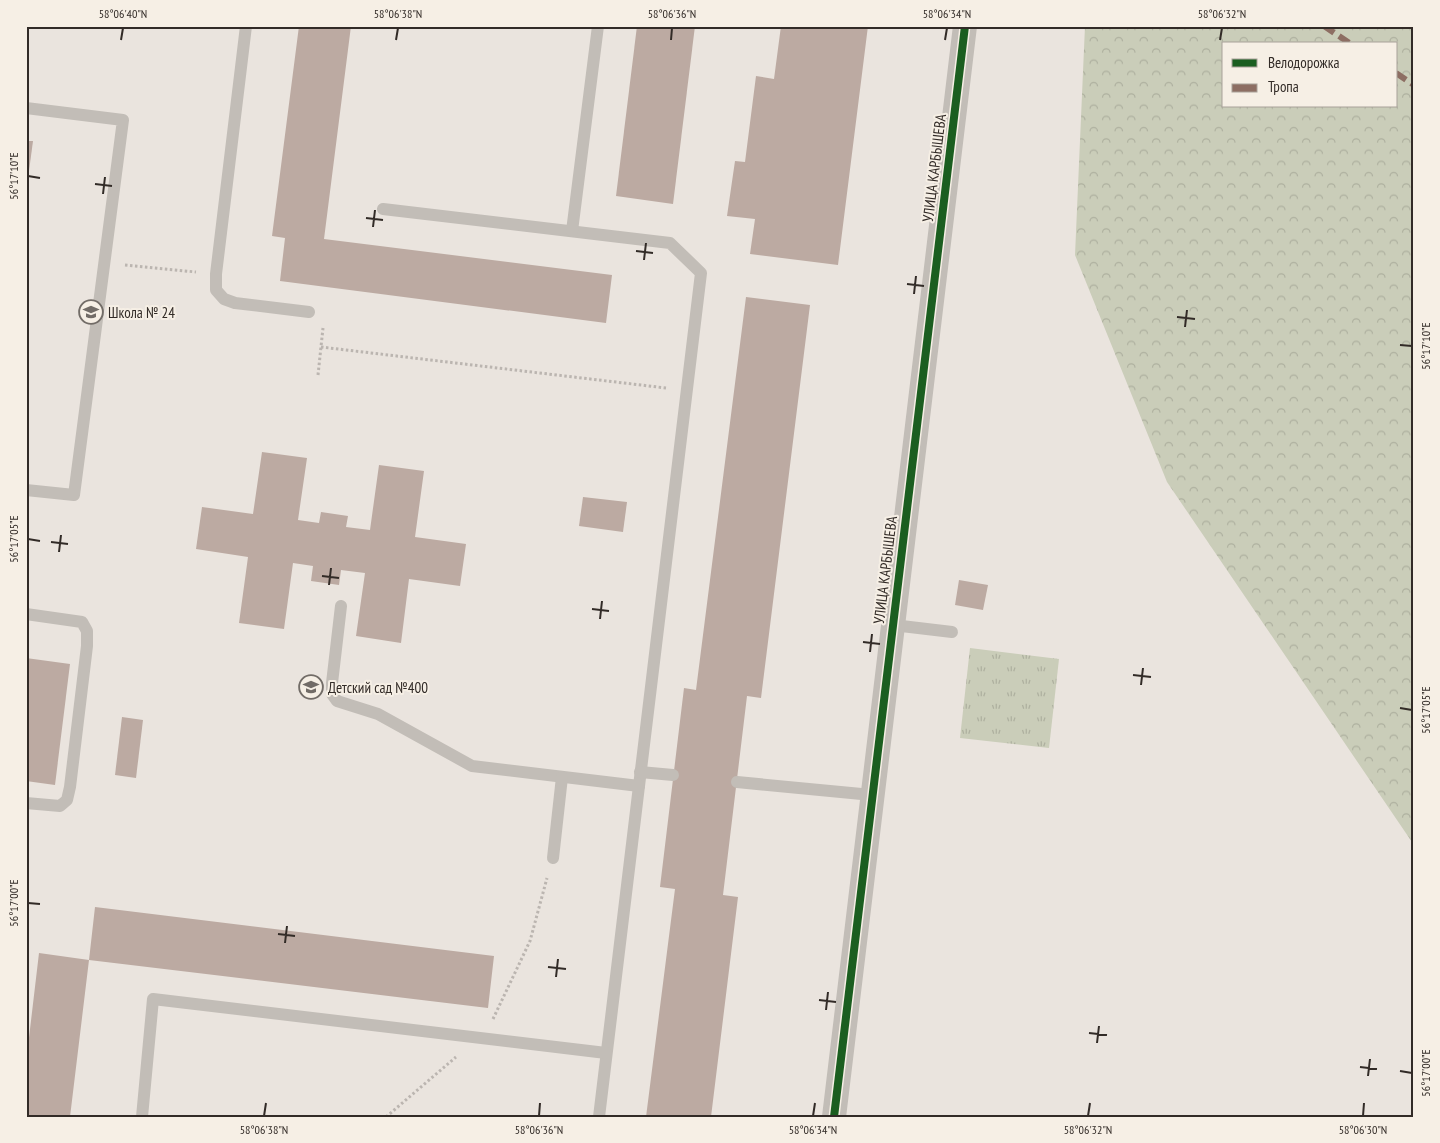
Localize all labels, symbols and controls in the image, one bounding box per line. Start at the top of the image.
text: 58°06'40"N [99,6,147,21]
text: 58°06'38"N [374,6,422,21]
text: 58°06'36"N [648,6,696,21]
text: 58°06'34"N [923,6,971,21]
text: 58°06'32"N [1198,6,1246,21]
legend [1222,42,1398,108]
text: Велодорожка [1268,53,1339,72]
text: Тропа [1268,77,1299,96]
street label: УЛИЦА КАРБЫШЕВА [918,112,950,223]
text: 56°17'10"E [6,152,21,200]
school or university icon: Школа № 24 [78,299,104,325]
place label: Школа № 24 [108,303,175,322]
text: 56°17'10"E [1418,322,1433,370]
street label: УЛИЦА КАРБЫШЕВА [869,514,901,625]
text: 56°17'05"E [6,515,21,563]
school or university icon: Детский сад №400 [298,674,324,700]
place label: Детский сад №400 [328,678,428,697]
text: 56°17'05"E [1418,686,1433,734]
text: 56°17'00"E [6,879,21,927]
text: 56°17'00"E [1418,1049,1433,1097]
text: 58°06'38"N [240,1122,288,1137]
text: 58°06'36"N [515,1122,563,1137]
text: 58°06'34"N [789,1122,837,1137]
text: 58°06'32"N [1064,1122,1112,1137]
text: 58°06'30"N [1339,1122,1387,1137]

